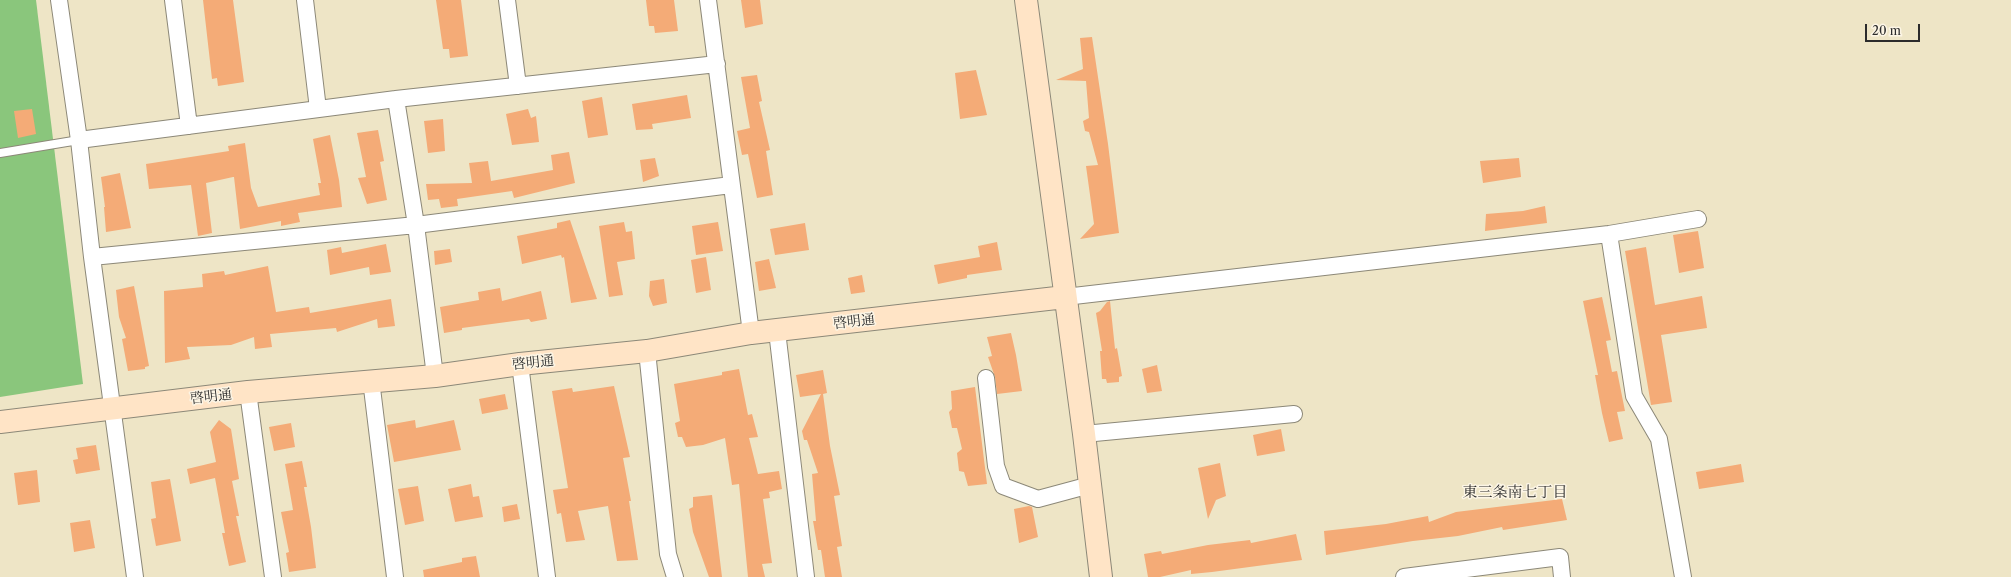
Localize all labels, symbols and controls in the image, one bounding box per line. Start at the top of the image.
scale bar [1867,16,1922,42]
text: 20 m [1872,23,1901,38]
street label: 啓明通 [832,311,876,333]
street label: 啓明通 [511,352,555,374]
street label: 啓明通 [189,386,233,408]
district label: 東三条南七丁目 [1463,484,1567,502]

